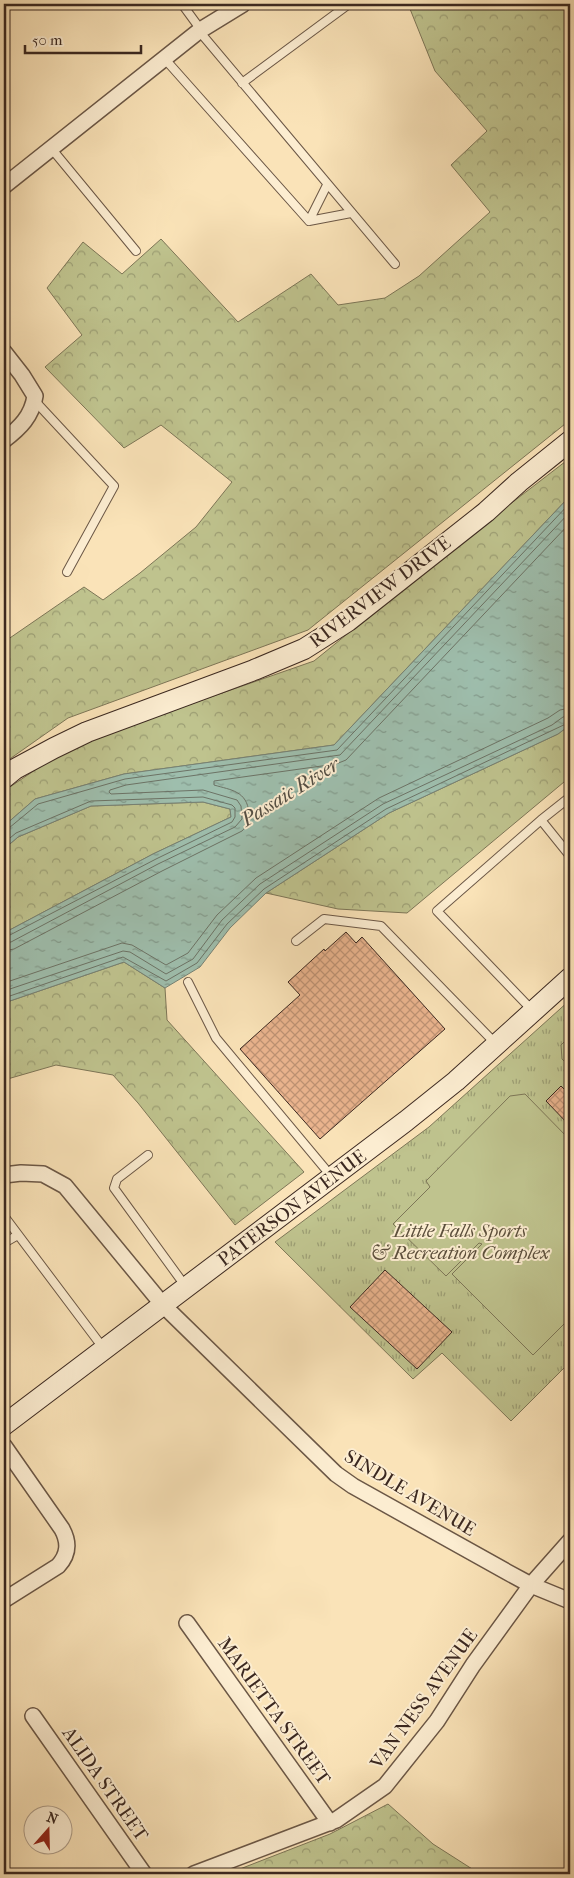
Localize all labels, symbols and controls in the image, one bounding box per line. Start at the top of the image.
scale bar [25,22,141,54]
text: 50 m [32,31,63,49]
street label: RIVERVIEW DRIVE [305,531,455,652]
water label: Passaic River [236,752,345,832]
street label: PATERSON AVENUE [214,1145,371,1271]
park label: Little Falls Sports & Recreation Complex [370,1220,550,1264]
street label: SINDLE AVENUE [341,1445,480,1541]
street label: VAN NESS AVENUE [365,1624,482,1774]
street label: MARIETTA STREET [213,1633,335,1789]
street label: ALIDA STREET [57,1722,153,1845]
north arrow [22,1806,72,1856]
text: N [44,1808,61,1828]

